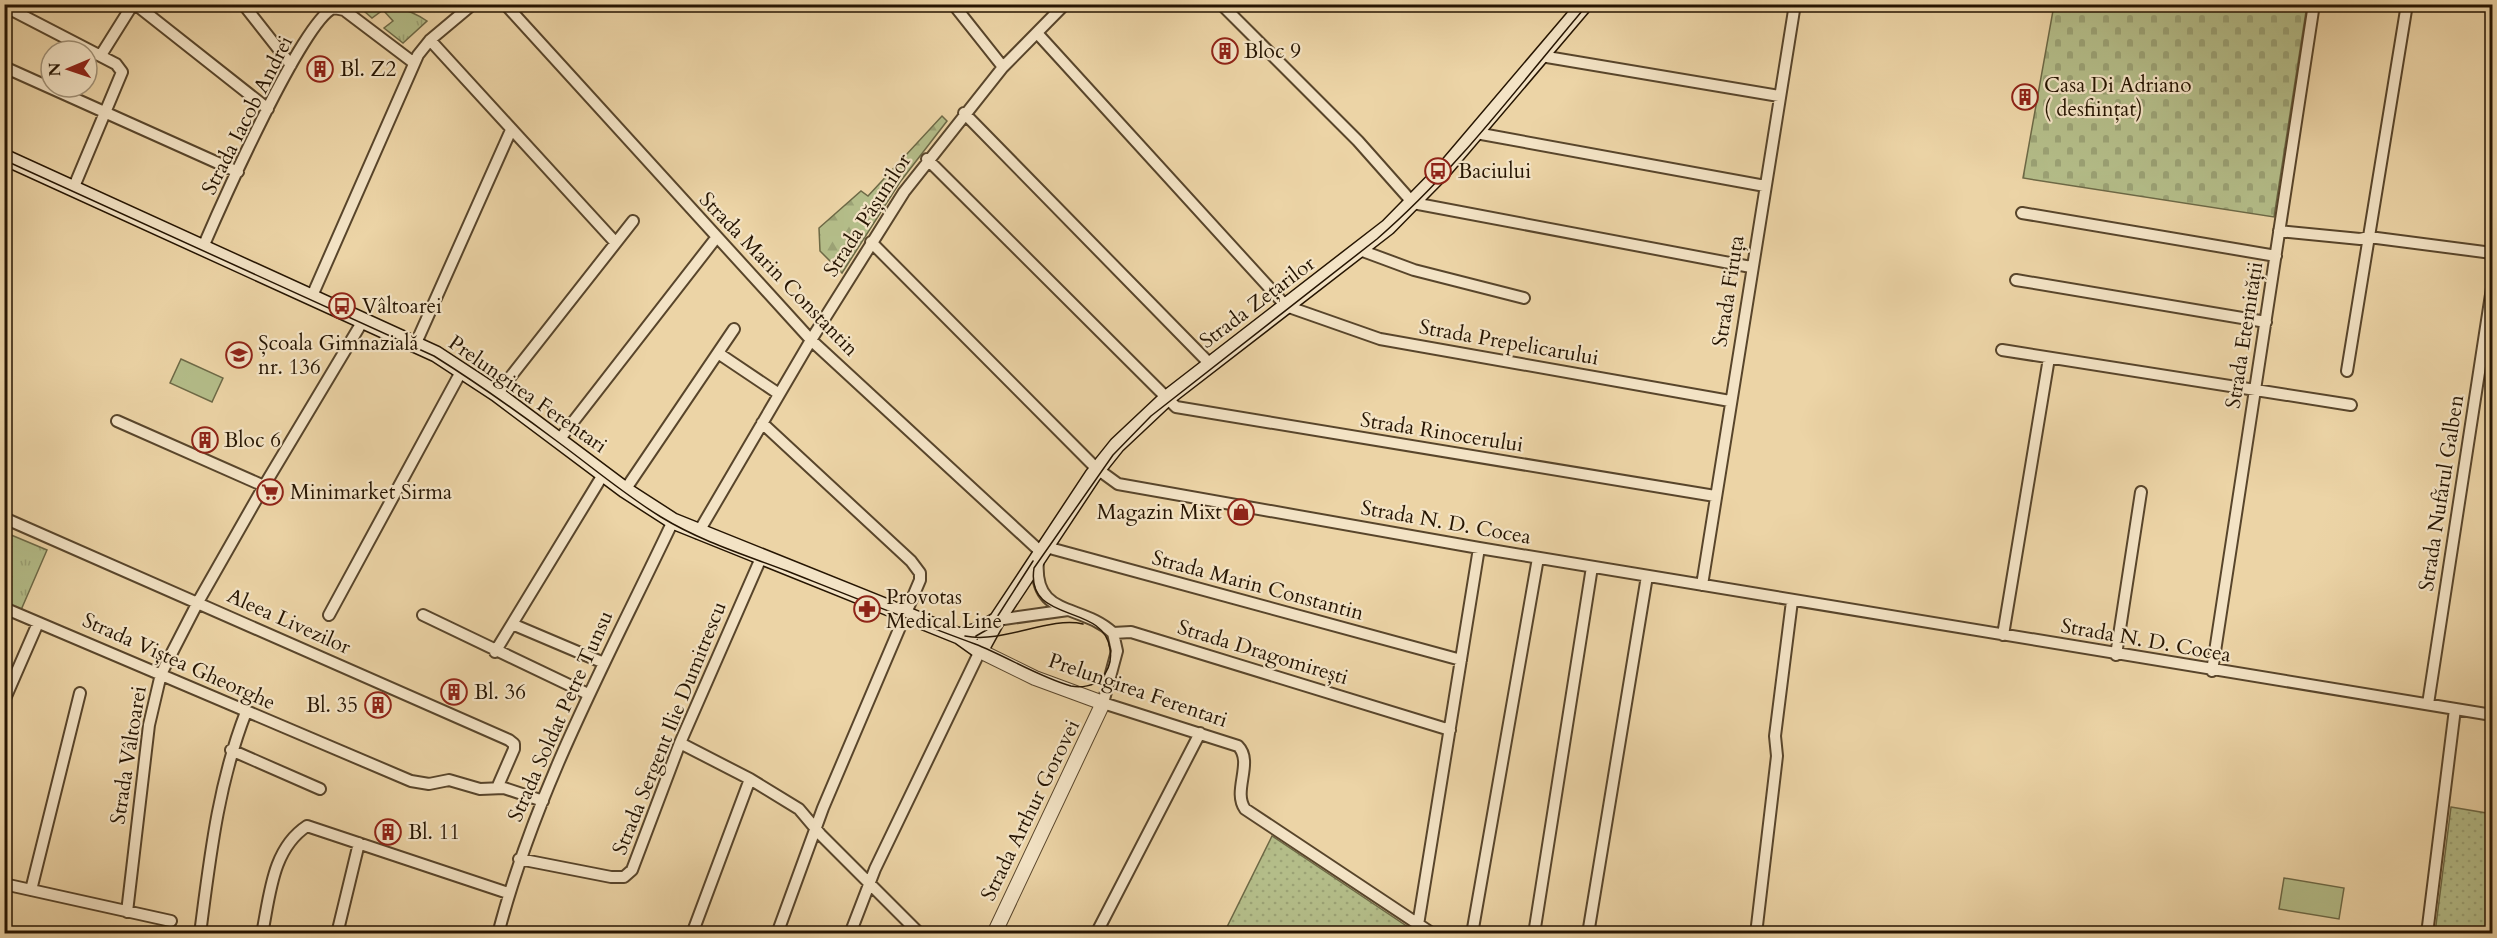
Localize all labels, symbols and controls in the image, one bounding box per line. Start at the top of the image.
street label: Strada Iacob Andrei [195,31,300,200]
building icon: Bloc 9 [1210,36,1240,66]
place label: Bloc 9 [1244,37,1301,66]
north arrow [39,39,99,99]
building icon: Bl. Z2 [305,54,335,84]
place label: Bl. Z2 [340,55,397,84]
text: N [44,62,66,77]
place label: Casa Di Adriano ( desființat) [2044,71,2192,124]
building icon: Casa Di Adriano ( desființat) [2010,82,2040,112]
street label: Strada Pășunilor [817,148,918,283]
bus stop icon: Baciului [1423,156,1453,186]
place label: Baciului [1458,157,1531,186]
street label: Strada Marin Constantin [692,186,865,363]
street label: Strada Firuța [1705,233,1752,349]
street label: Strada Zețarilor [1193,249,1321,355]
street label: Strada Eternității [2219,259,2270,411]
bus stop icon: Vâltoarei [327,291,357,321]
place label: Vâltoarei [362,292,442,321]
street label: Strada Prepelicarului [1417,312,1601,373]
place label: Școala Gimnazială nr. 136 [258,329,419,382]
street label: Prelungirea Ferentari [442,329,613,460]
school or university icon: Școala Gimnazială nr. 136 [224,340,254,370]
street label: Strada Nufărul Galben [2412,393,2471,593]
street label: Strada Rinocerului [1358,405,1526,460]
building icon: Bloc 6 [190,425,220,455]
place label: Bloc 6 [224,426,281,455]
supermarket icon: Minimarket Sirma [255,477,285,507]
place label: Minimarket Sirma [290,478,452,507]
street label: Strada N. D. Cocea [1359,493,1533,552]
shop icon: Magazin Mixt [1226,497,1256,527]
place label: Magazin Mixt [1097,498,1222,527]
street label: Strada Marin Constantin [1149,543,1367,628]
street label: Aleea Livezilor [222,581,356,662]
place label: Provotas Medical Line [886,583,1002,636]
pharmacy icon: Provotas Medical Line [852,594,882,624]
street label: Strada Sergent Ilie Dumitrescu [605,597,734,859]
street label: Strada Viștea Gheorghe [78,606,280,717]
street label: Strada Soldat Petre Tunsu [501,606,620,826]
street label: Strada N. D. Cocea [2059,611,2233,670]
street label: Strada Dragomirești [1174,613,1352,692]
street label: Prelungirea Ferentari [1044,646,1231,735]
building icon: Bl. 36 [439,677,469,707]
place label: Bl. 36 [474,678,526,707]
street label: Strada Vâltoarei [103,684,154,826]
building icon: Bl. 35 [363,690,393,720]
place label: Bl. 35 [306,691,358,720]
street label: Strada Arthur Gorovei [974,715,1087,906]
building icon: Bl. 11 [373,817,403,847]
place label: Bl. 11 [408,818,460,847]

